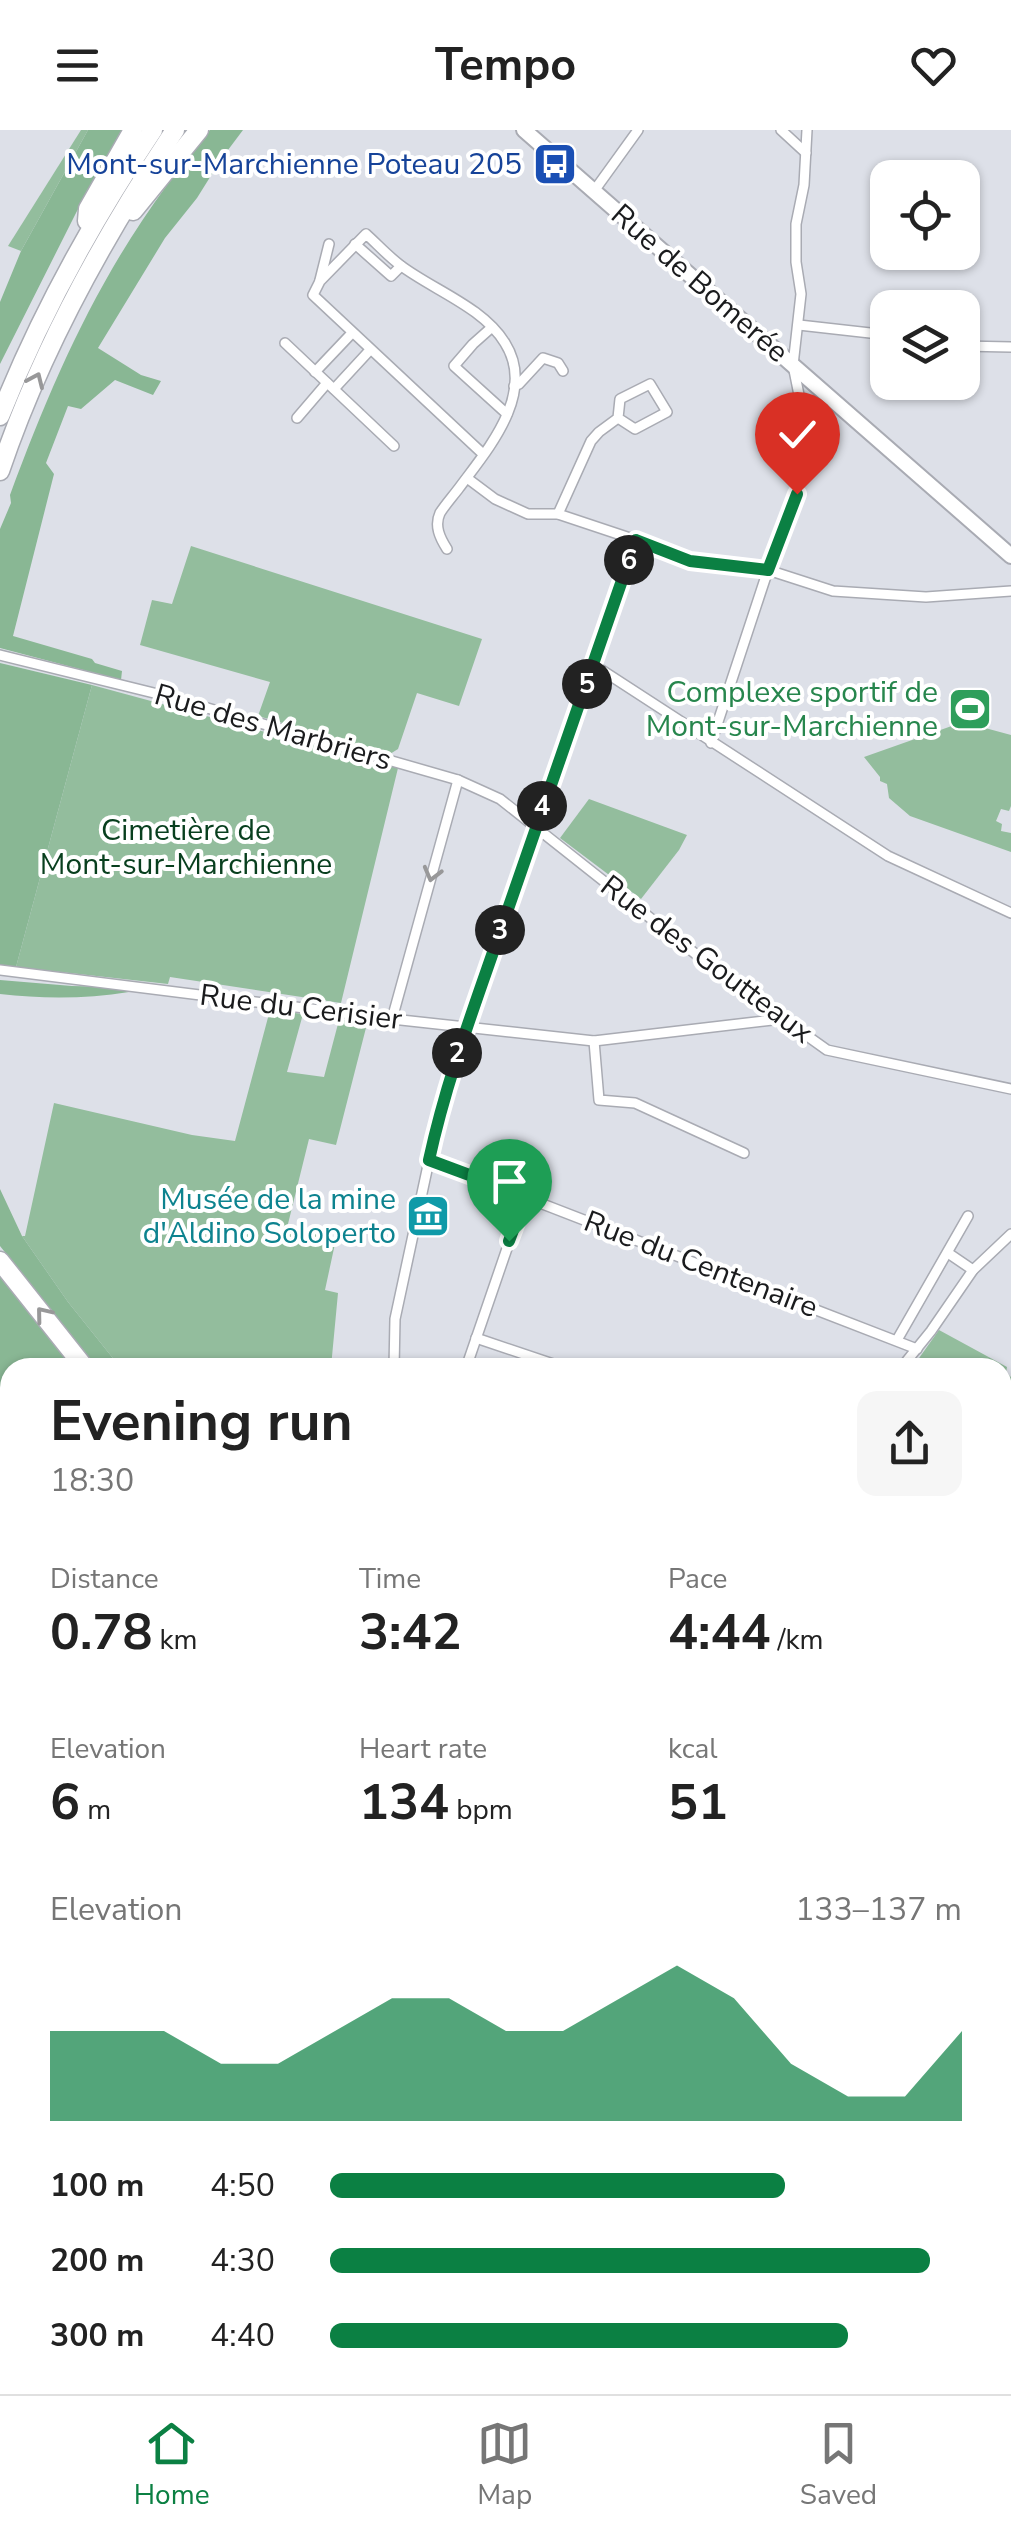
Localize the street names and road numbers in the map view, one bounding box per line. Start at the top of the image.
street label: Rue de Bomerée [602,195,797,372]
street label: Rue des Marbriers [150,674,396,781]
street label: Rue des Goutteaux [592,866,822,1053]
street label: Rue du Cerisier [197,975,405,1040]
street label: Rue du Centenaire [578,1201,824,1328]

